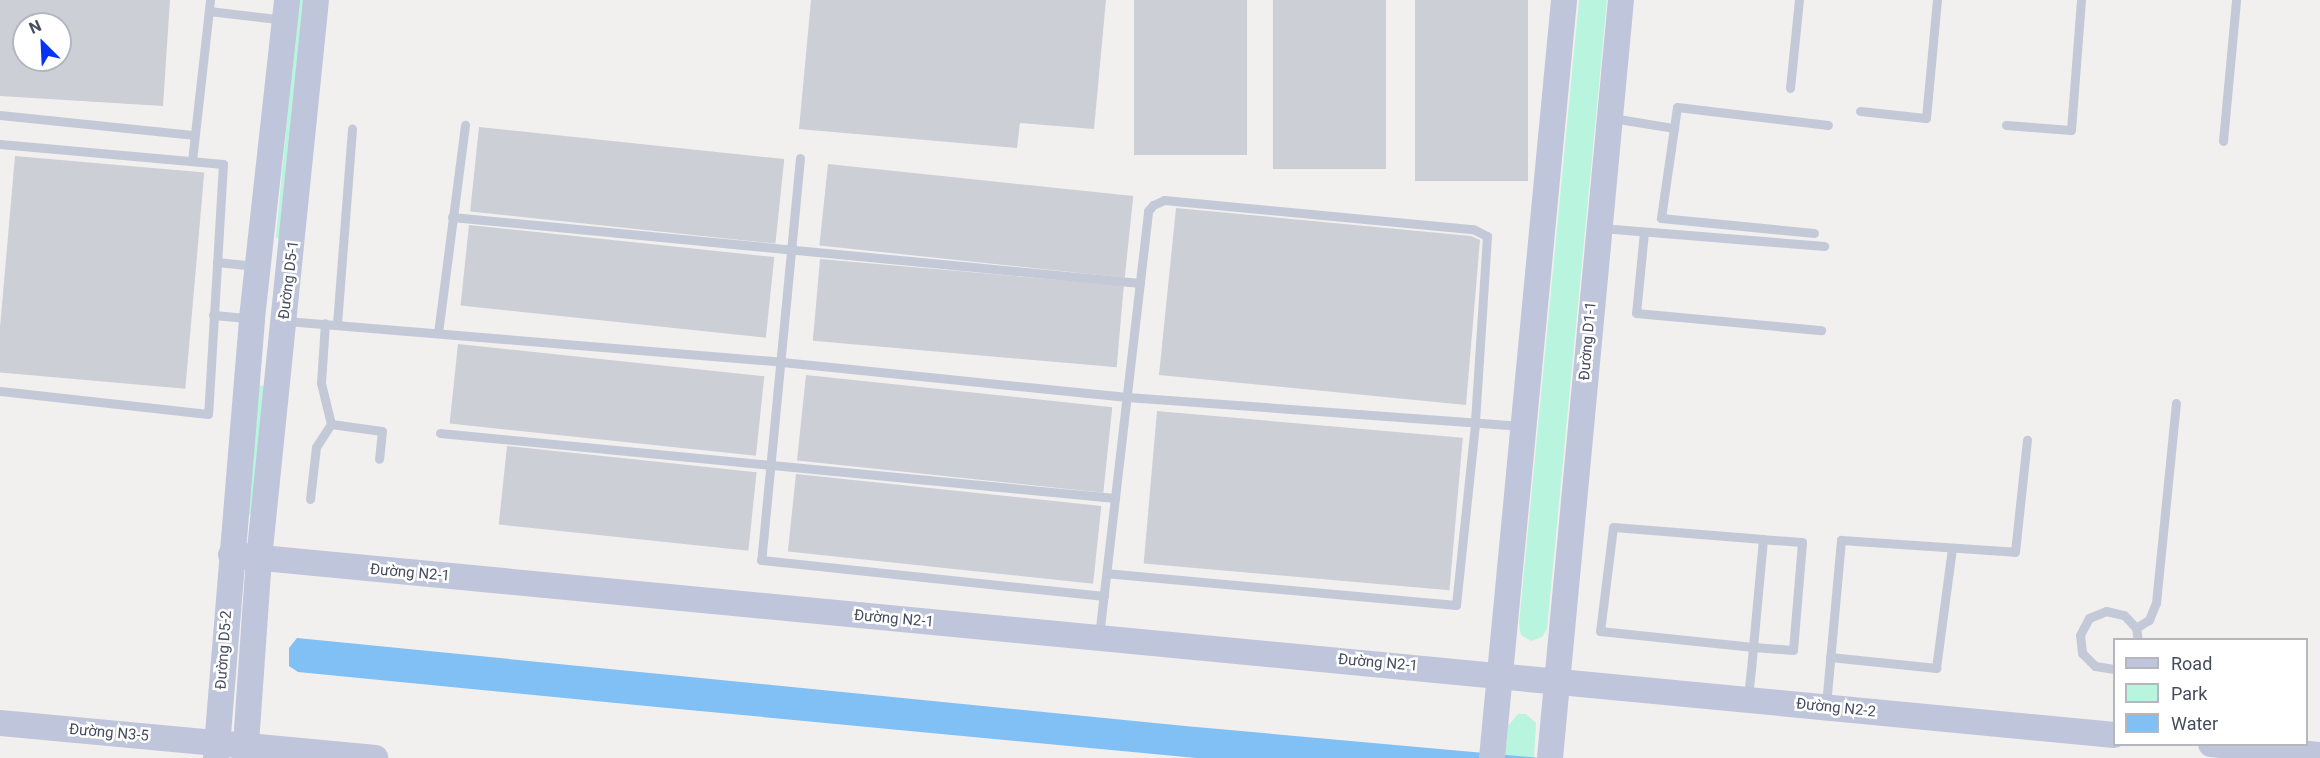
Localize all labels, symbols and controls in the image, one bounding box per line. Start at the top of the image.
north arrow [12,12,72,72]
text: N [26,16,44,38]
street label: Đường D5-1 [275,240,303,320]
street label: Đường D1-1 [1576,301,1600,381]
street label: Đường N2-1 [369,561,451,585]
street label: Đường N2-1 [853,607,935,631]
street label: Đường D5-2 [212,610,236,690]
legend [2113,638,2308,746]
street label: Đường N2-1 [1337,651,1419,675]
text: Road [2171,653,2212,674]
text: Park [2171,683,2207,704]
street label: Đường N2-2 [1795,695,1877,721]
text: Water [2171,713,2218,734]
street label: Đường N3-5 [68,721,150,745]

